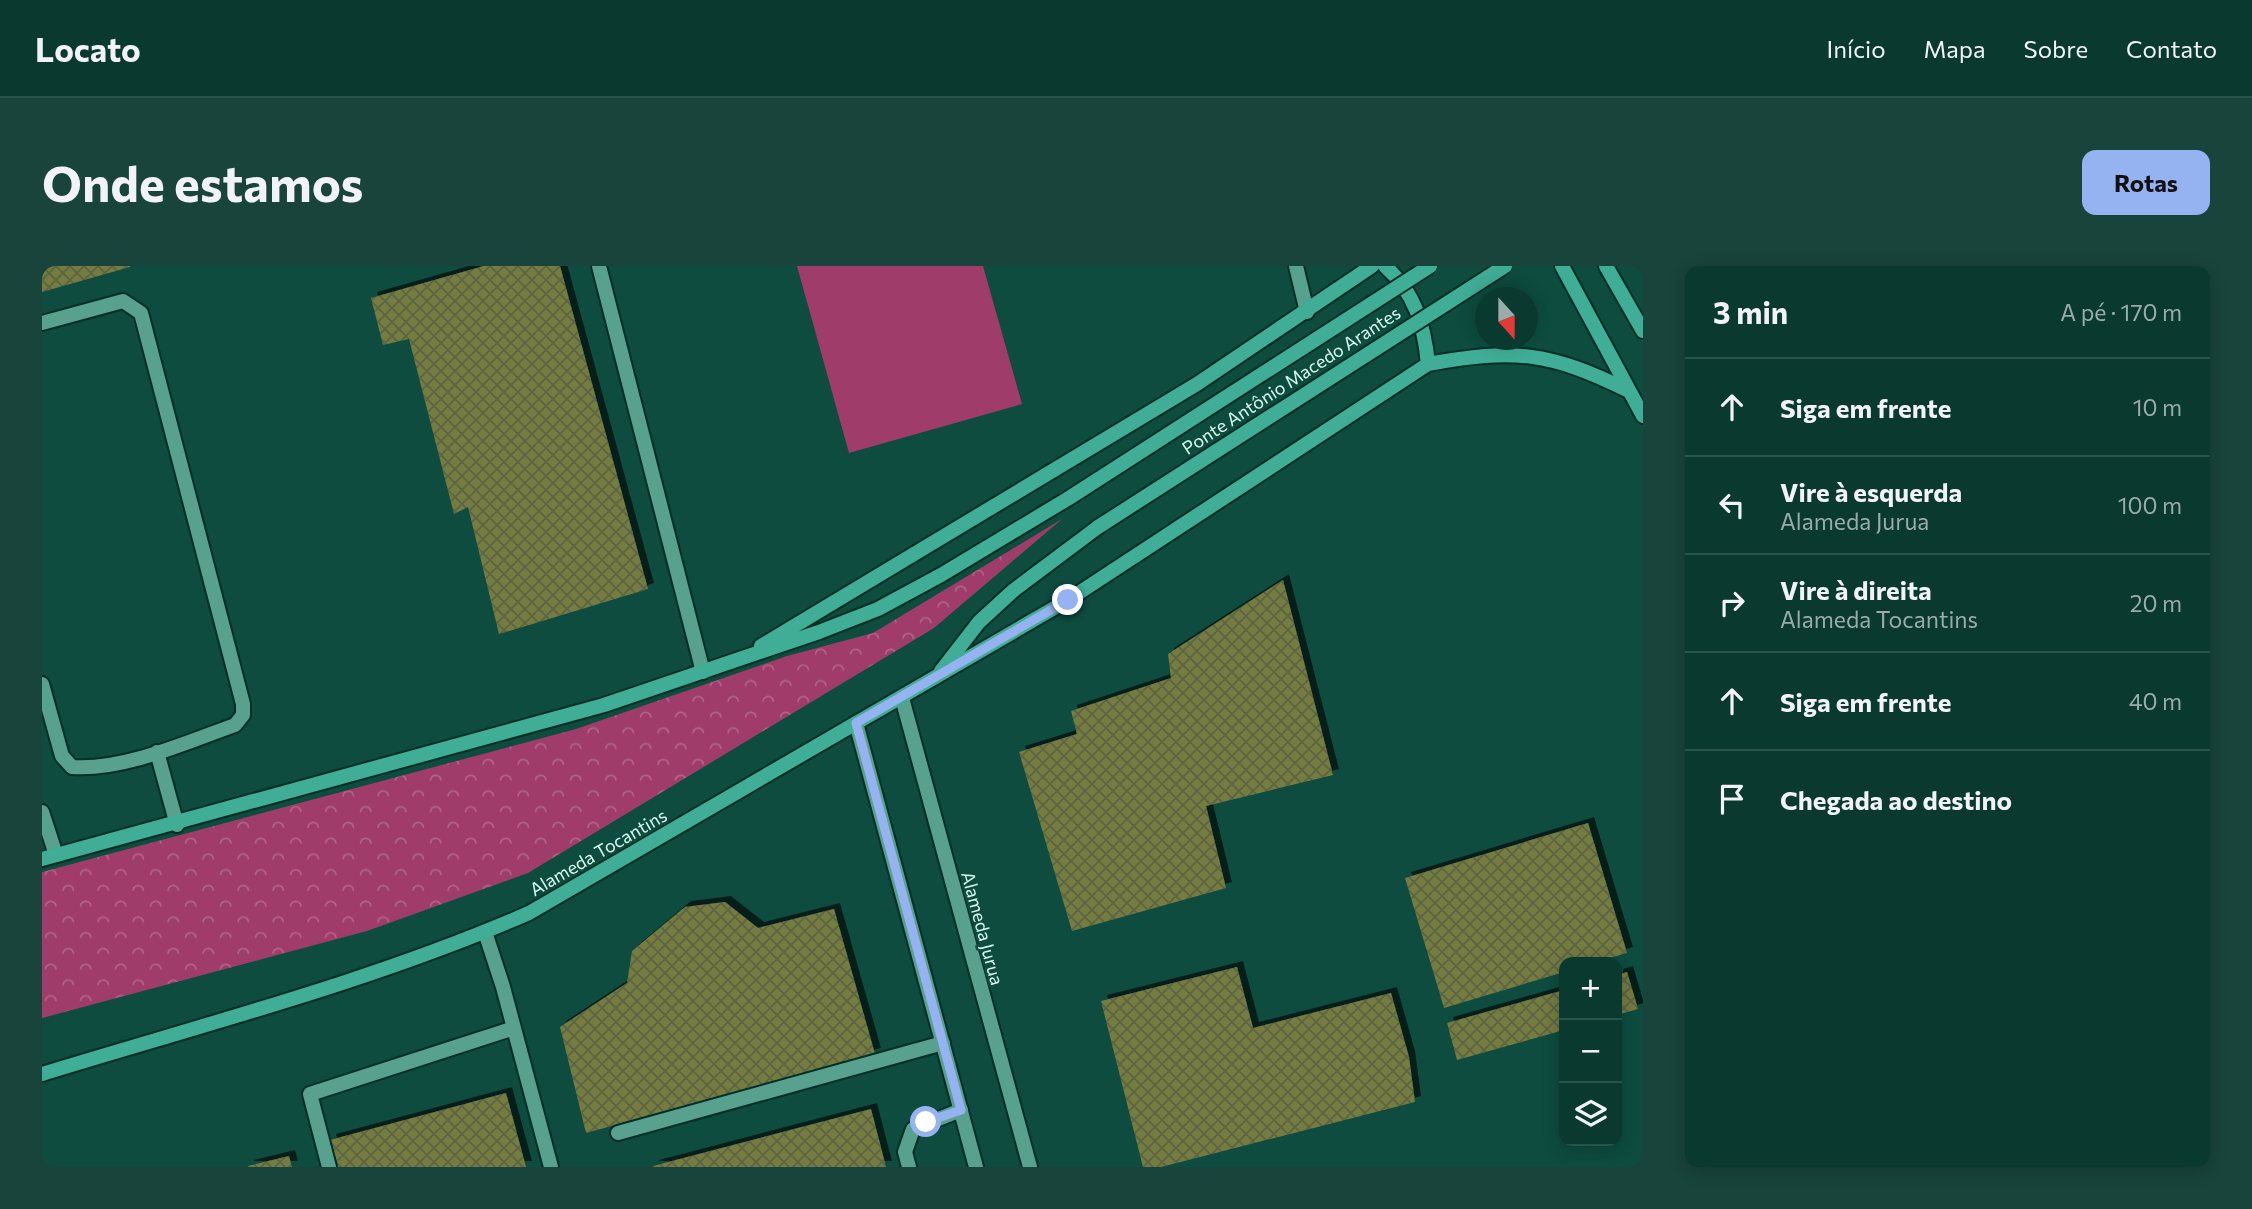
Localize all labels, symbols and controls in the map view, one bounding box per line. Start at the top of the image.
text: Locato [35,28,141,69]
text: Início [1827,34,1886,63]
text: Mapa [1924,34,1986,63]
text: Sobre [2024,34,2088,63]
text: Contato [2126,34,2217,63]
button: Rotas [2082,150,2210,215]
text: Onde estamos [42,152,363,212]
north arrow [1475,287,1538,350]
text: 3 min [1713,293,1788,330]
text: A pé · 170 m [2060,298,2182,326]
street label: Ponte Antônio Macedo Arantes [1178,301,1404,459]
icon: ahead [1713,388,1751,426]
text: Siga em frente [1780,392,1951,423]
text: 10 m [2133,393,2182,421]
text: Vire à esquerda [1780,476,1962,507]
icon: left [1713,486,1751,524]
text: 100 m [2118,491,2182,519]
text: Alameda Jurua [1780,507,1929,535]
text: Vire à direita [1780,574,1932,605]
route end [1052,584,1083,615]
icon: right [1713,584,1751,622]
text: 20 m [2130,589,2182,617]
text: Alameda Tocantins [1780,605,1978,633]
icon: ahead [1713,682,1751,720]
text: Siga em frente [1780,686,1951,717]
text: 40 m [2129,687,2182,715]
icon: arrive [1713,780,1751,818]
text: Chegada ao destino [1780,784,2012,815]
street label: Alameda Tocantins [525,804,671,900]
street label: Alameda Jurua [957,869,1009,987]
map controls [1559,957,1622,1146]
button: + [1559,957,1622,1020]
button: − [1559,1020,1622,1083]
button: layers [1559,1083,1622,1146]
route start [910,1106,941,1137]

